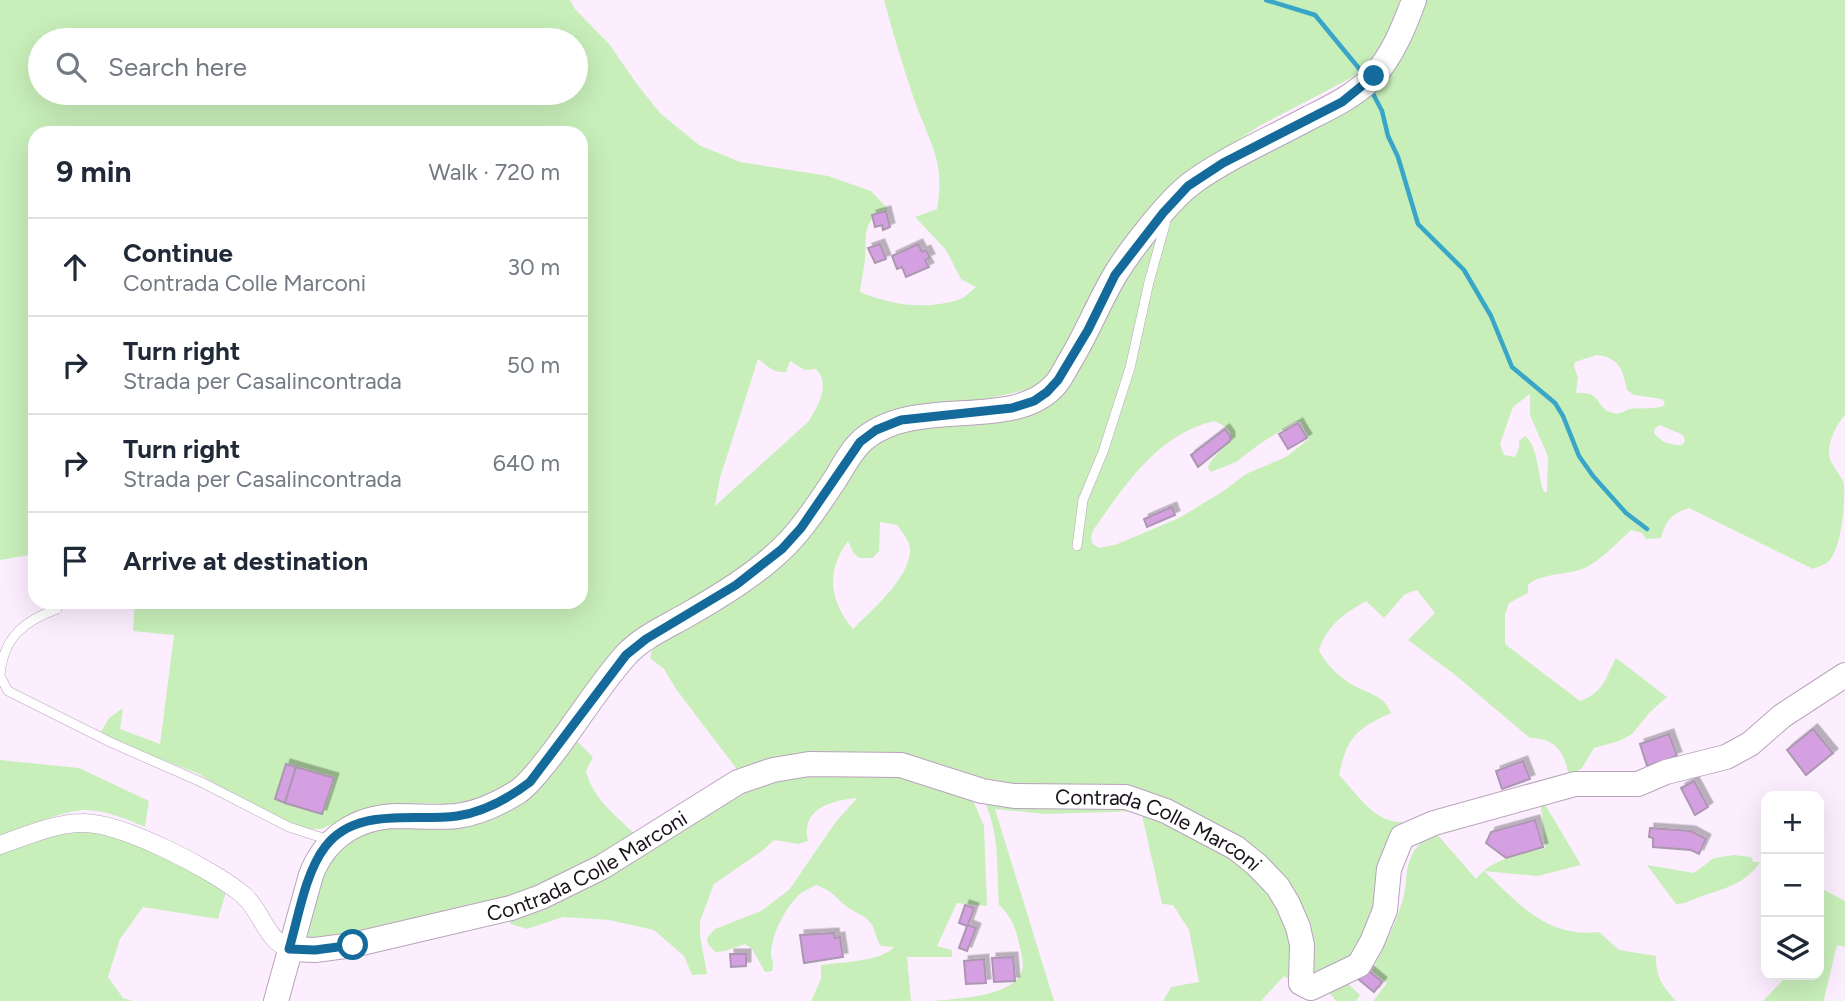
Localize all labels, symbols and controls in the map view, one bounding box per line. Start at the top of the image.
search box [28,28,588,105]
icon: search [52,48,90,86]
text: Search here [108,51,247,83]
route end [1358,60,1389,91]
text: 9 min [56,153,132,190]
text: Walk · 720 m [429,158,560,186]
text: Continue [123,237,233,269]
icon: ahead [56,248,94,286]
text: 30 m [507,253,560,281]
text: Contrada Colle Marconi [123,269,366,297]
text: Turn right [123,335,240,367]
icon: right [56,346,94,384]
text: 50 m [507,351,560,379]
text: Strada per Casalincontrada [123,367,402,395]
text: Turn right [123,433,240,465]
icon: right [56,444,94,482]
text: 640 m [493,449,560,477]
text: Strada per Casalincontrada [123,465,402,493]
icon: arrive [56,542,94,580]
text: Arrive at destination [123,545,368,577]
street label: Contrada Colle Marconi [1055,783,1268,875]
map controls [1761,791,1824,980]
button: + [1761,791,1824,854]
street label: Contrada Colle Marconi [484,805,691,926]
button: − [1761,854,1824,917]
button: layers [1761,917,1824,980]
route start [337,929,368,960]

